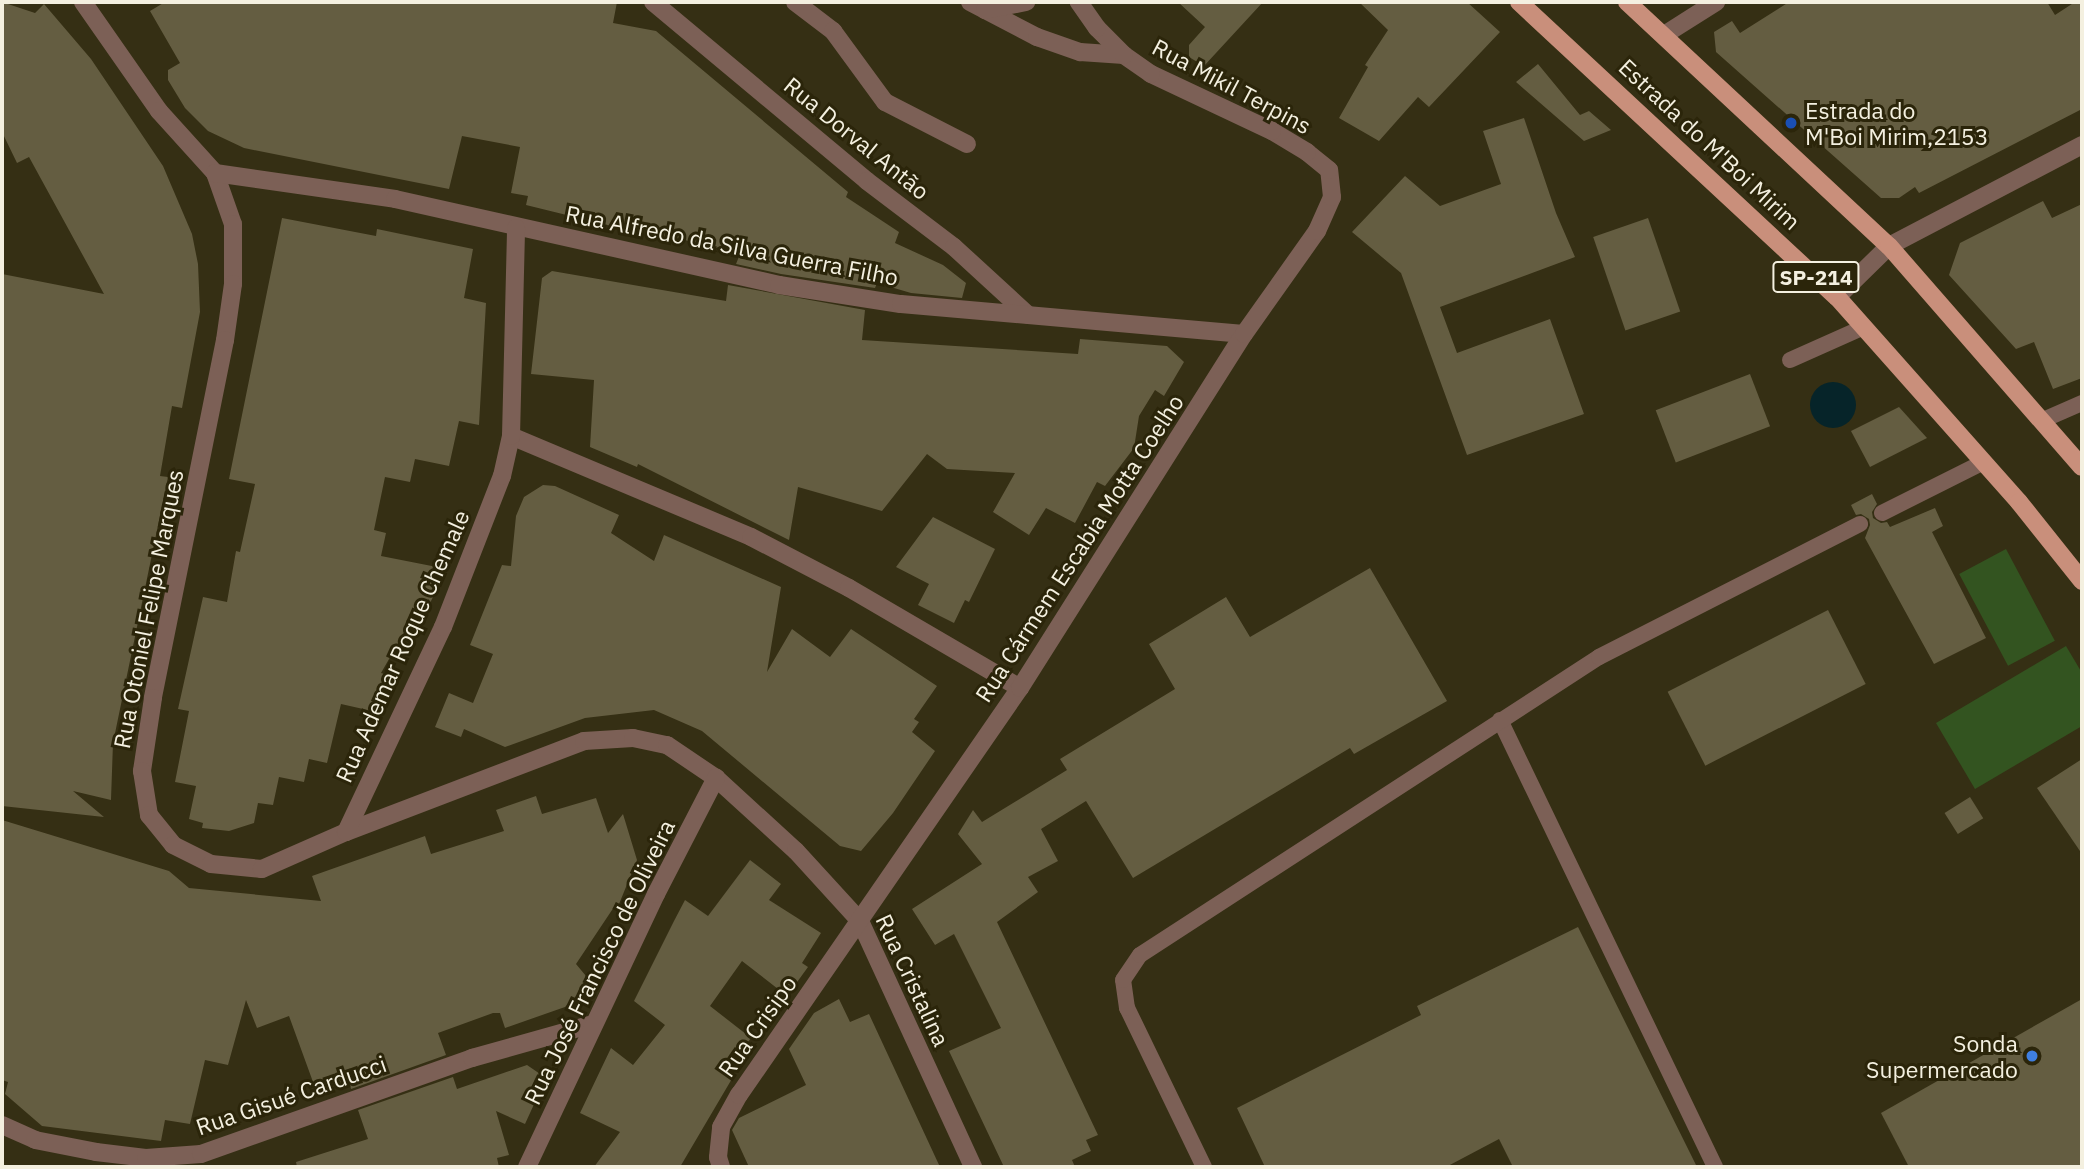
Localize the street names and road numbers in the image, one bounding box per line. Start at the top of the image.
street label: Rua Mikil Terpins [1148,33,1316,139]
street label: Estrada do M'Boi Mirim [1614,53,1806,235]
street label: Rua Dorval Antão [779,71,935,205]
street label: Rua Alfredo da Silva Guerra Filho [563,199,901,291]
road number: SP-214 [1772,260,1860,294]
street label: Rua Cármem Escabia Motta Coelho [969,389,1189,707]
street label: Rua Otoniel Felipe Marques [107,467,189,751]
street label: Rua Ademar Roque Chemale [329,505,475,787]
street label: Rua José Francisco de Oliveira [518,815,680,1109]
street label: Rua Cristalina [870,909,956,1051]
street label: Rua Crisipo [712,970,802,1082]
street label: Rua Gisué Carducci [192,1049,390,1141]

